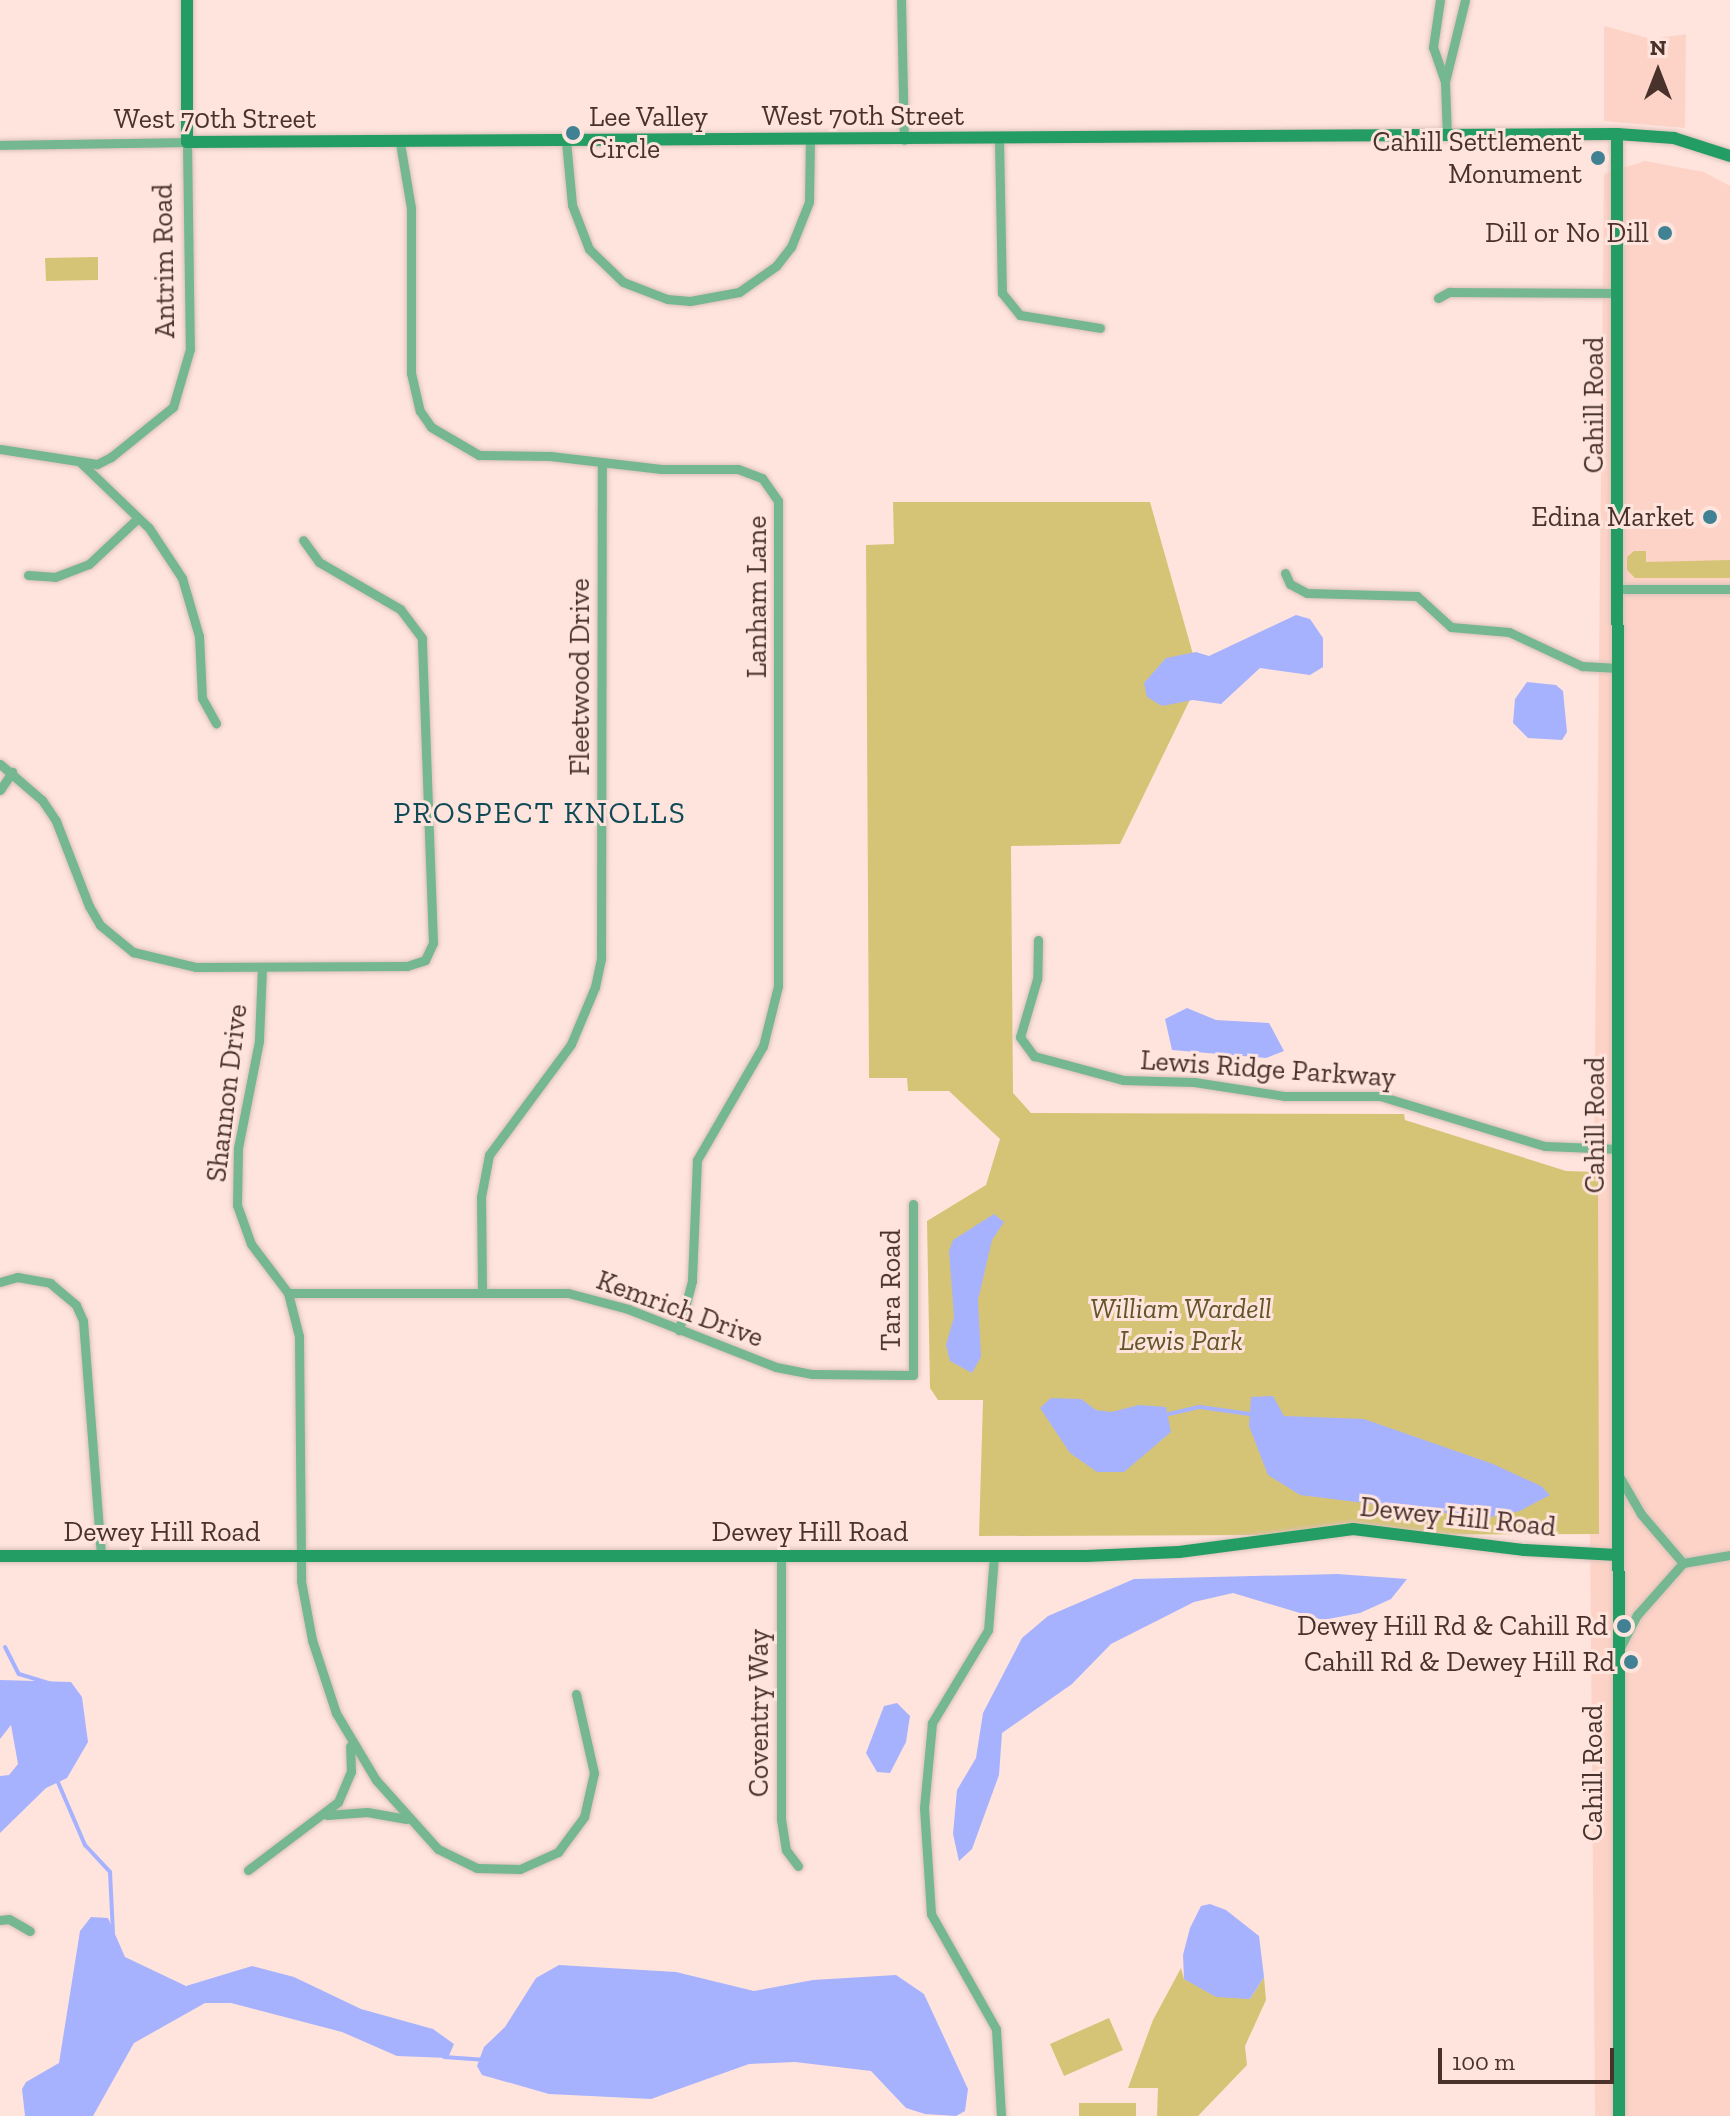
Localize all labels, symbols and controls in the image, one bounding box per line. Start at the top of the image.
north arrow [1618,32,1698,112]
text: N [1650,34,1666,61]
street label: West 70th Street [762,99,964,133]
place label: Lee Valley Circle [589,100,709,166]
street label: West 70th Street [114,102,316,136]
marker: Lee Valley Circle [564,124,582,142]
place label: Cahill Settlement Monument [1372,125,1582,191]
marker: Cahill Settlement Monument [1589,149,1607,167]
street label: Antrim Road [146,183,182,339]
place label: Dill or No Dill [1484,216,1649,250]
marker: Dill or No Dill [1656,224,1674,242]
street label: Cahill Road [1577,337,1611,473]
place label: Edina Market [1531,500,1694,534]
marker: Edina Market [1701,508,1719,526]
street label: Lanham Lane [740,516,774,678]
street label: Fleetwood Drive [563,578,597,776]
district label: PROSPECT KNOLLS [393,795,687,831]
street label: Shannon Drive [199,1002,255,1184]
street label: Lewis Ridge Parkway [1139,1043,1397,1095]
street label: Cahill Road [1578,1057,1612,1193]
street label: Tara Road [874,1229,908,1351]
street label: Kemrich Drive [592,1263,768,1355]
park label: William Wardell Lewis Park [1090,1292,1272,1358]
street label: Dewey Hill Road [1358,1490,1558,1544]
street label: Dewey Hill Road [63,1515,261,1549]
street label: Dewey Hill Road [711,1515,909,1549]
place label: Dewey Hill Rd & Cahill Rd [1296,1609,1608,1643]
marker: Dewey Hill Rd & Cahill Rd [1615,1617,1633,1635]
street label: Coventry Way [742,1628,776,1798]
place label: Cahill Rd & Dewey Hill Rd [1303,1645,1615,1679]
marker: Cahill Rd & Dewey Hill Rd [1622,1653,1640,1671]
street label: Cahill Road [1576,1705,1610,1841]
scale bar [1442,2032,1618,2082]
text: 100 m [1452,2047,1515,2076]

